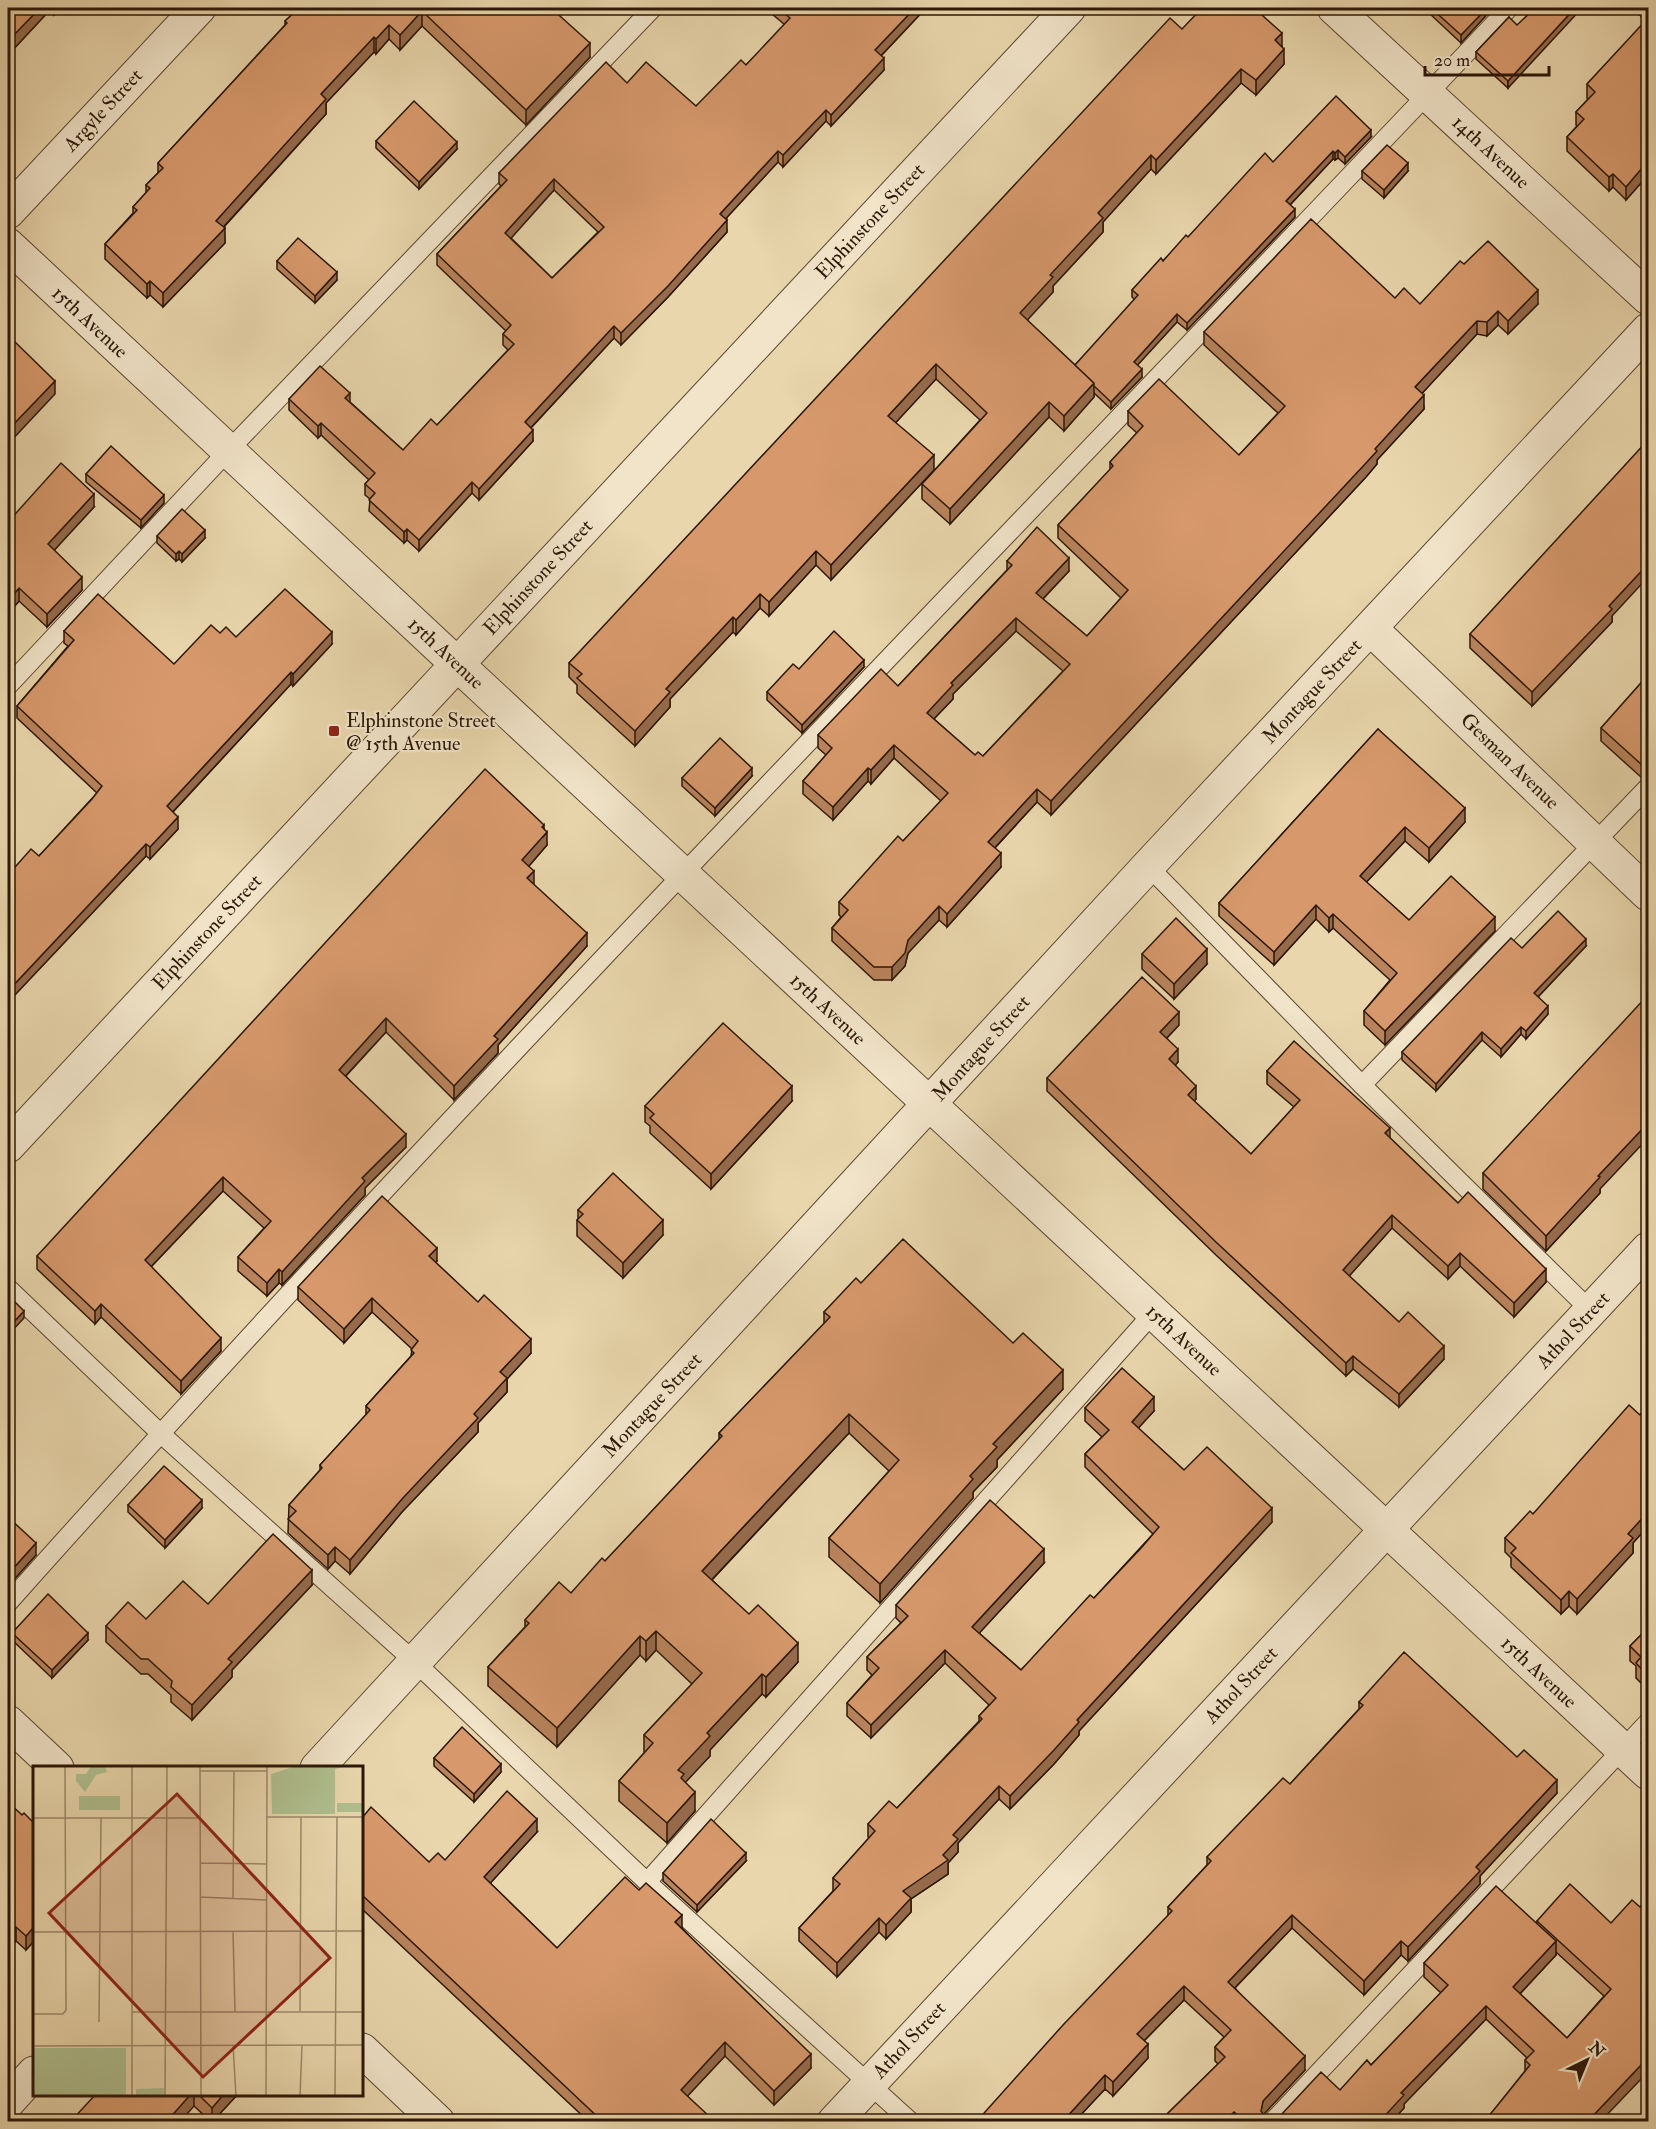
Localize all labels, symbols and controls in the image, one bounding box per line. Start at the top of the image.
scale bar [1425,39,1550,77]
text: 20 m [1434,49,1470,72]
street label: Argyle Street [57,63,148,158]
street label: 14th Avenue [1447,110,1535,194]
street label: Elphinstone Street [810,157,931,285]
street label: 15th Avenue [47,280,133,364]
street label: Elphinstone Street [478,513,599,641]
street label: 15th Avenue [403,611,489,695]
street label: Montague Street [1257,633,1367,749]
street label: Gesman Avenue [1455,707,1565,815]
place label: Elphinstone Street @ 15th Avenue [346,708,496,756]
marker: Elphinstone Street @ 15th Avenue [327,724,341,738]
street label: Elphinstone Street [147,868,268,996]
street label: 15th Avenue [785,967,871,1051]
street label: Montague Street [927,989,1036,1106]
street label: Athol Street [1530,1286,1615,1375]
street label: 15th Avenue [1141,1298,1227,1382]
street label: Montague Street [597,1347,707,1463]
street label: 15th Avenue [1496,1630,1582,1714]
street label: Athol Street [1198,1641,1283,1730]
inset map [33,1766,363,2096]
street label: Athol Street [866,1996,951,2085]
north arrow [1557,2030,1617,2090]
text: N [1584,2037,1609,2062]

